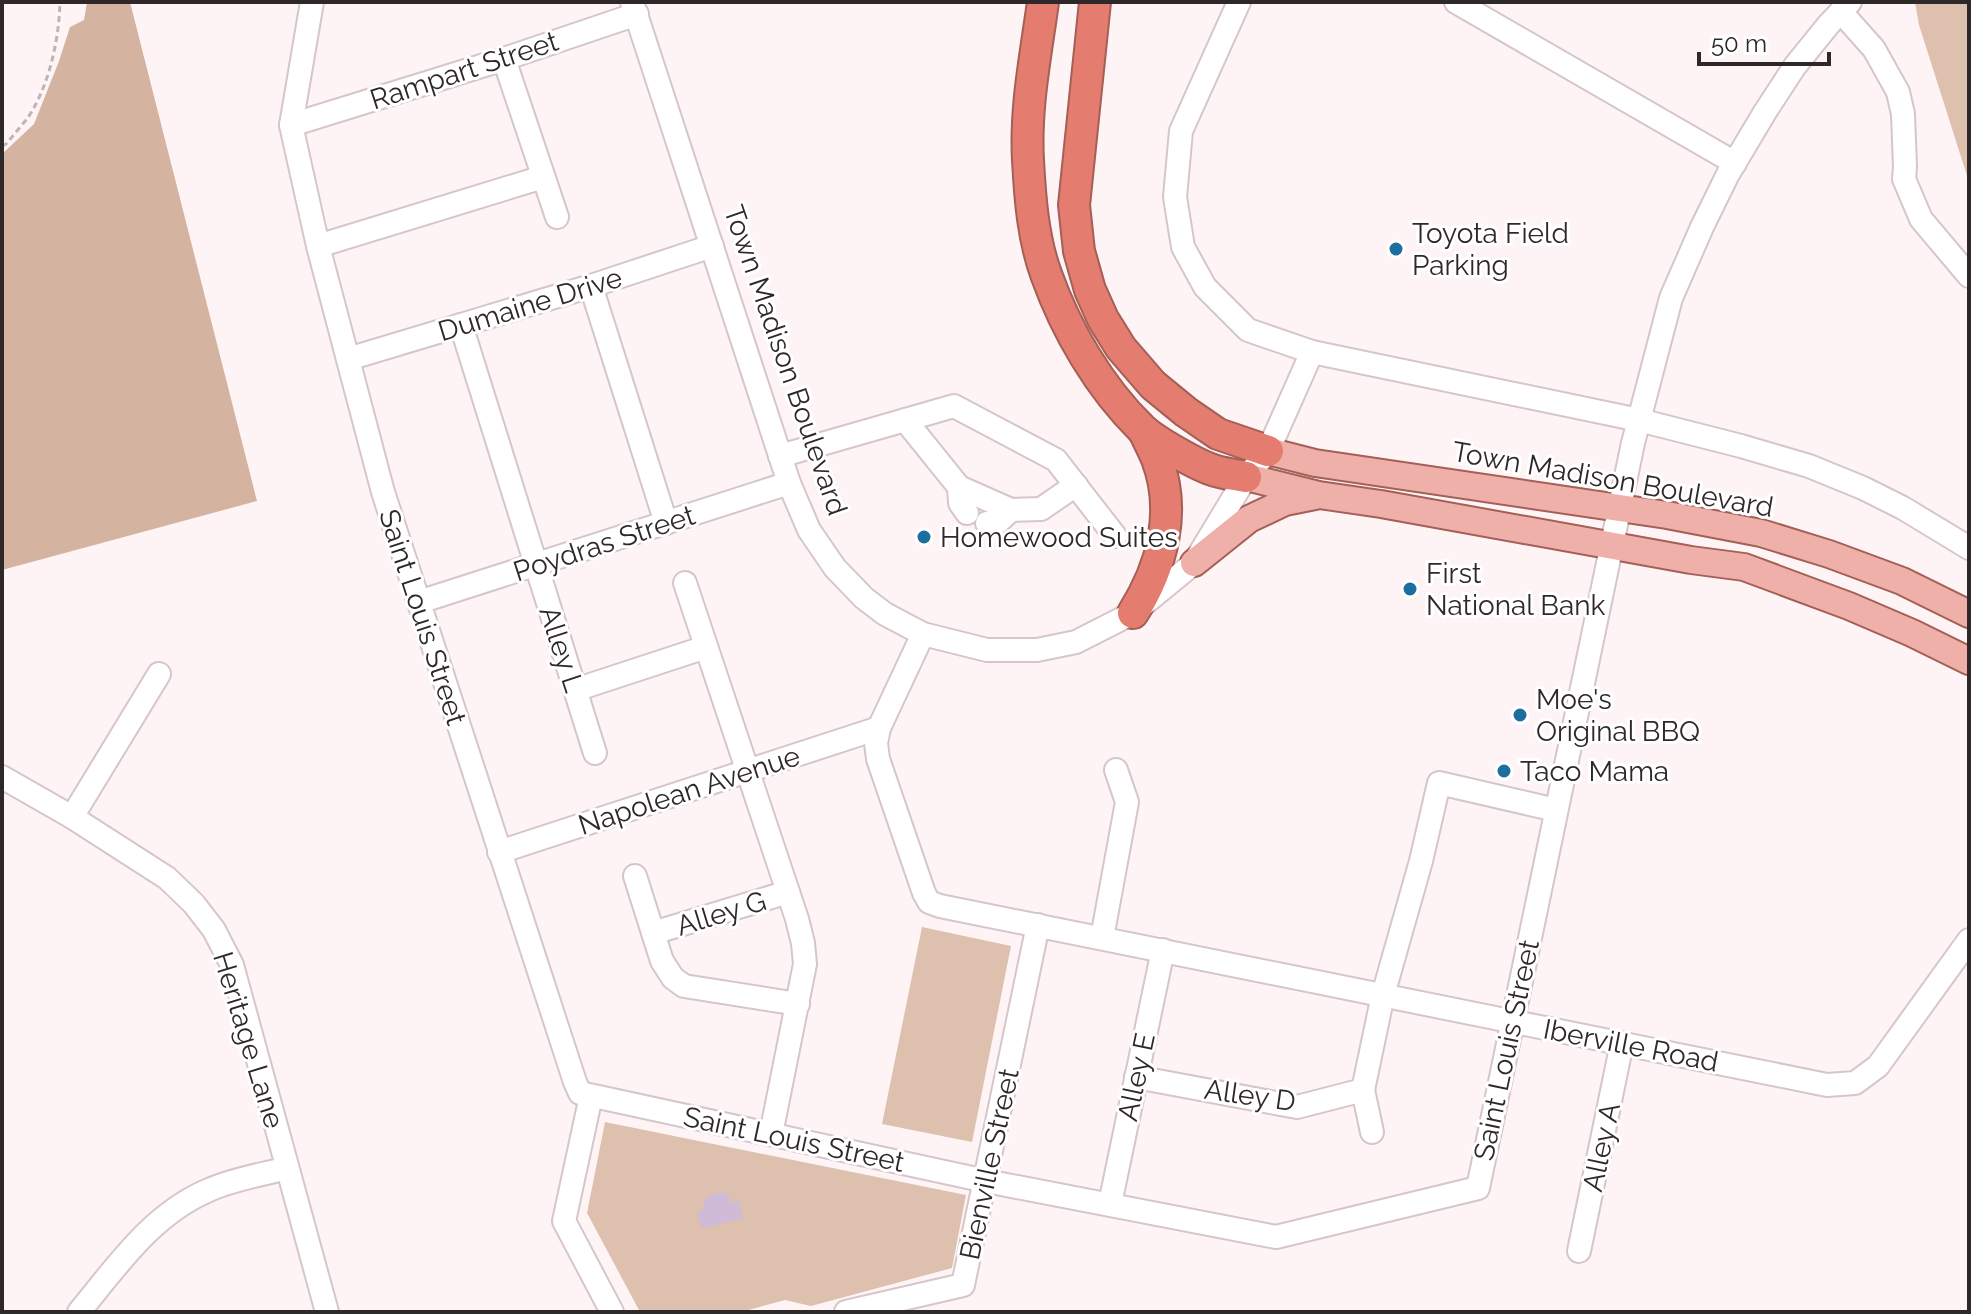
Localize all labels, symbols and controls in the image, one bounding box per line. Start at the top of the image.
scale bar [1699,16,1829,66]
street label: Rampart Street [366,24,563,116]
text: 50 m [1711,29,1767,58]
street label: Town Madison Boulevard [717,201,854,519]
place label: Toyota Field Parking [1412,217,1569,282]
marker: Toyota Field Parking [1387,240,1405,258]
street label: Dumaine Drive [434,261,626,348]
street label: Town Madison Boulevard [1450,435,1776,524]
street label: Poydras Street [509,498,700,588]
street label: Saint Louis Street [372,505,473,730]
place label: Homewood Suites [940,521,1178,554]
marker: Homewood Suites [915,528,933,546]
place label: First National Bank [1426,557,1605,622]
marker: First National Bank [1401,580,1419,598]
street label: Alley L [532,602,591,696]
place label: Moe's Original BBQ [1536,683,1700,748]
marker: Moe's Original BBQ [1511,706,1529,724]
street label: Napolean Avenue [574,739,804,842]
place label: Taco Mama [1520,755,1669,788]
marker: Taco Mama [1495,762,1513,780]
street label: Alley G [672,884,770,943]
street label: Saint Louis Street [1467,936,1546,1163]
street label: Heritage Lane [206,948,291,1132]
street label: Iberville Road [1541,1012,1721,1079]
street label: Alley E [1111,1030,1162,1124]
street label: Bienville Street [953,1065,1026,1263]
street label: Alley D [1202,1073,1298,1118]
street label: Saint Louis Street [681,1100,908,1179]
street label: Alley A [1576,1100,1627,1194]

